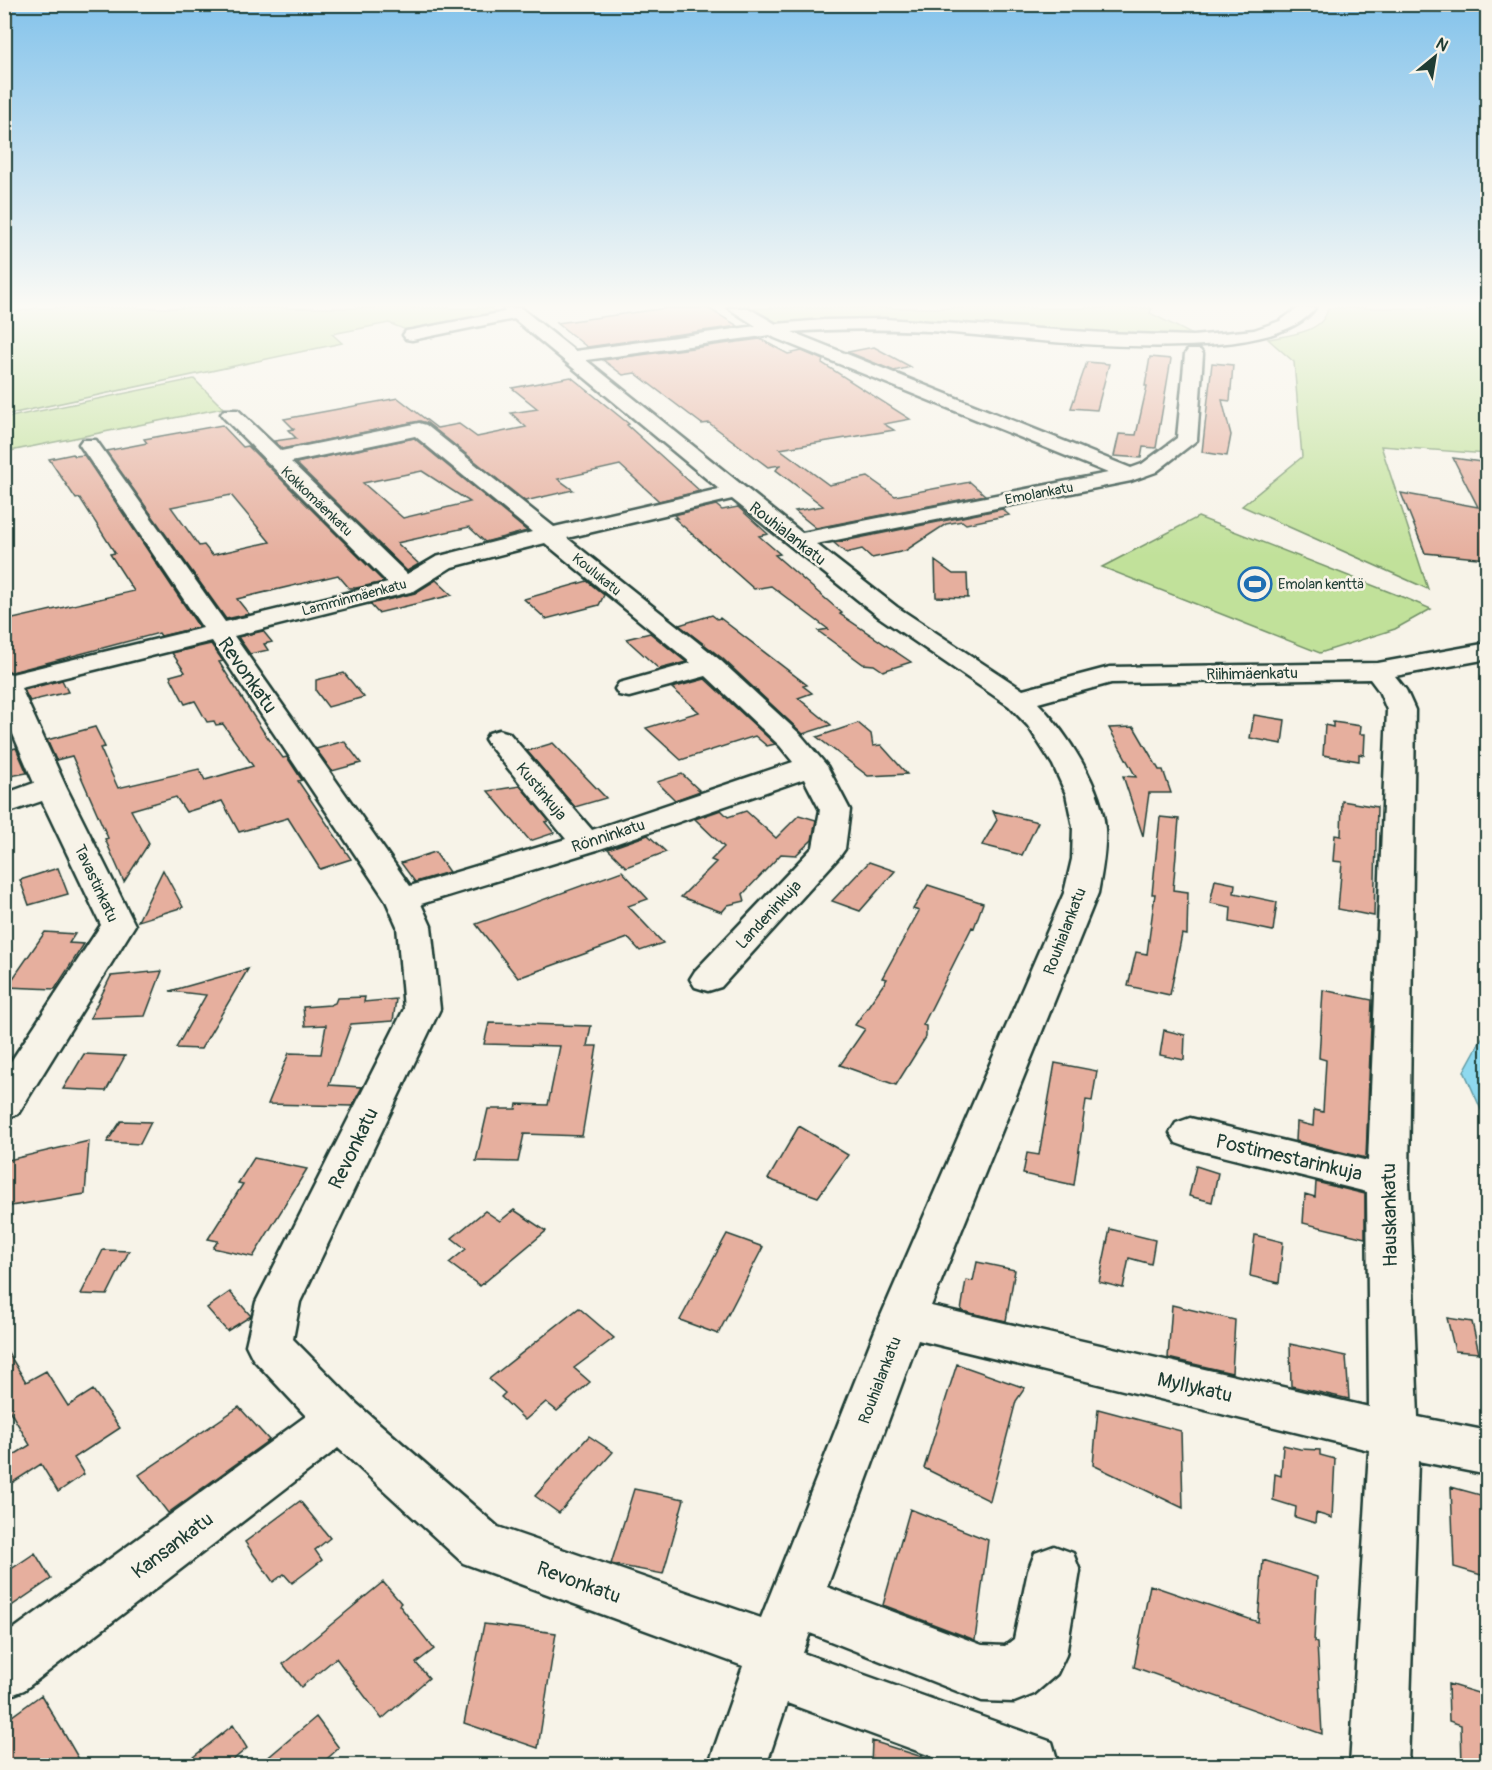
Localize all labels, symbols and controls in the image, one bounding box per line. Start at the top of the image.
north arrow [1405,27,1465,87]
text: N [1432,34,1452,56]
street label: Kokkomäenkatu [277,463,356,540]
street label: Emolankatu [1004,479,1075,508]
street label: Rouhialankatu [745,498,830,570]
street label: Koulukatu [569,550,625,599]
sports icon: Emolan kenttä [1237,566,1273,602]
street label: Lamminmäenkatu [300,575,408,620]
place label: Emolan kenttä [1278,576,1364,593]
street label: Revonkatu [212,632,283,718]
street label: Riihimäenkatu [1206,663,1298,685]
street label: Kustinkuja [511,759,571,824]
street label: Rönninkatu [569,815,648,857]
street label: Tavastinkatu [69,841,123,925]
street label: Landeninkuja [732,876,806,953]
street label: Rouhialankatu [1039,885,1091,978]
street label: Revonkatu [323,1103,384,1193]
street label: Postimestarinkuja [1213,1128,1365,1187]
street label: Hauskankatu [1376,1163,1403,1267]
street label: Rouhialankatu [854,1334,906,1427]
street label: Myllykatu [1155,1367,1235,1408]
street label: Kansankatu [127,1507,218,1584]
street label: Revonkatu [533,1556,624,1609]

